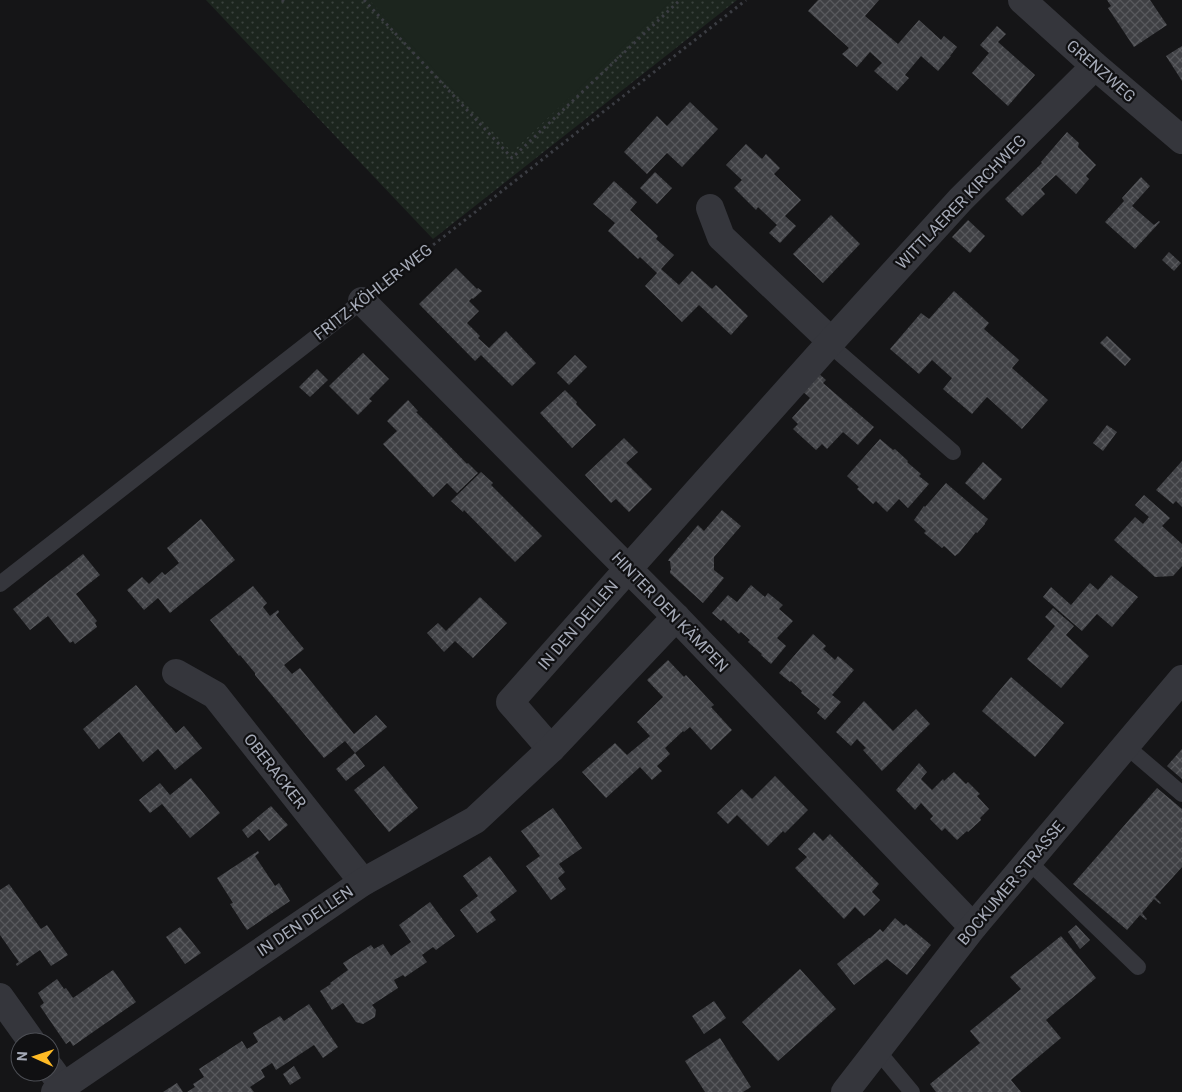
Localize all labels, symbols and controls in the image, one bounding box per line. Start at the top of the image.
street label: GRENZWEG [1063,36,1139,106]
street label: WITTLAERER KIRCHWEG [892,131,1030,273]
street label: FRITZ-KÖHLER-WEG [310,240,436,344]
street label: HINTER DEN KÄMPEN [608,548,732,676]
street label: IN DEN DELLEN [534,576,622,674]
street label: OBERACKER [240,730,310,812]
street label: BOCKUMER STRASSE [954,817,1068,949]
street label: IN DEN DELLEN [253,882,357,960]
north arrow [10,1032,60,1082]
text: N [14,1051,30,1062]

